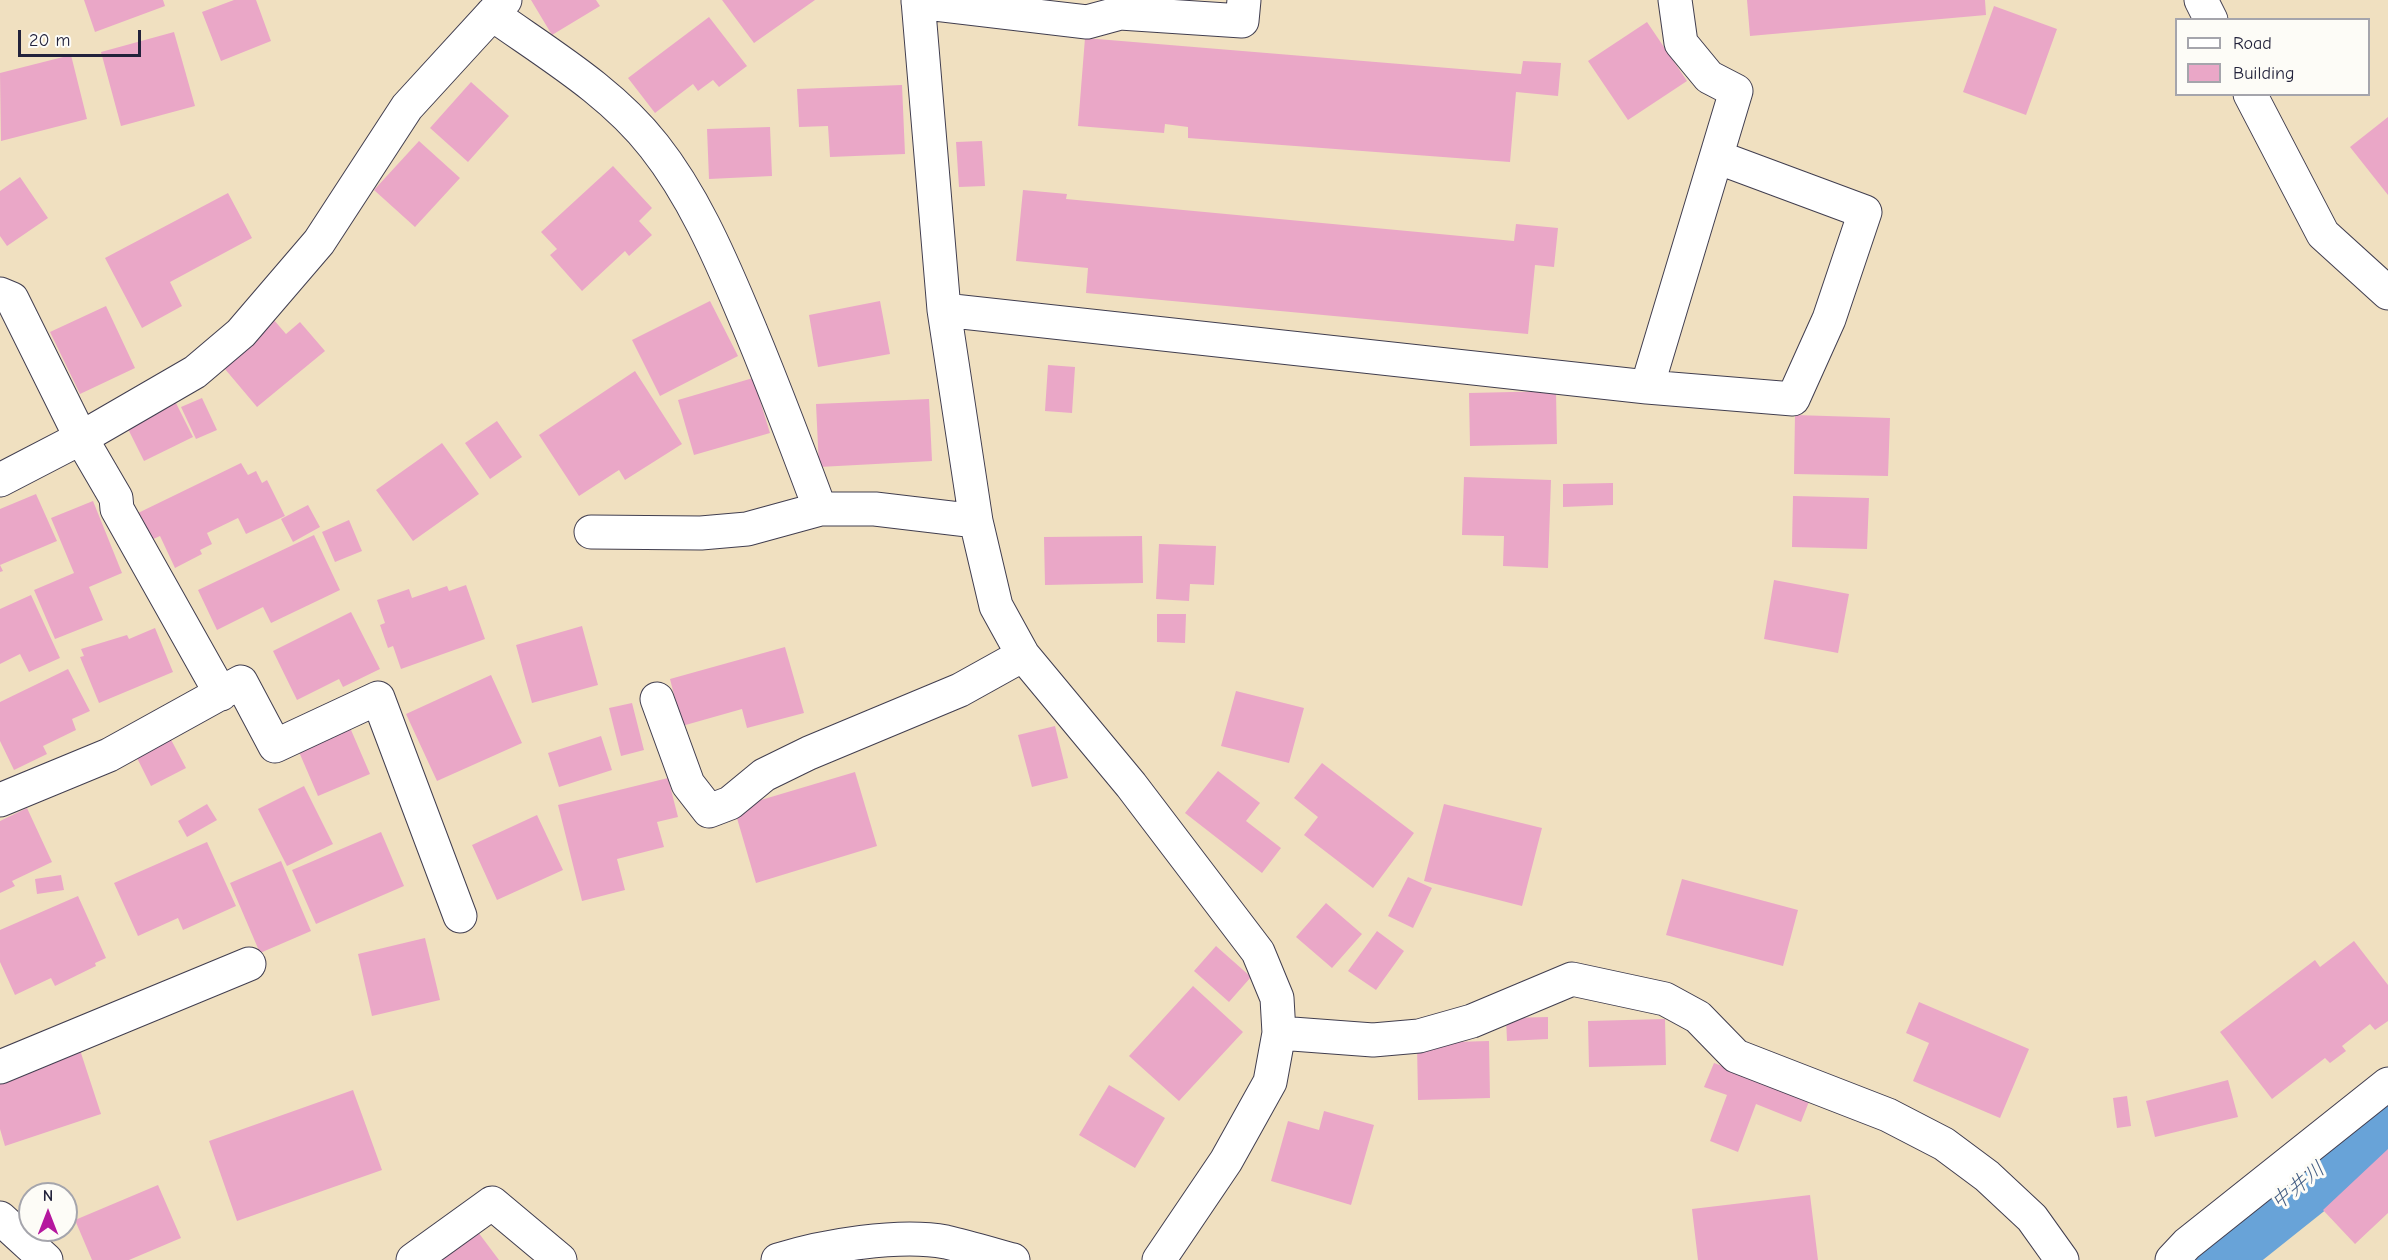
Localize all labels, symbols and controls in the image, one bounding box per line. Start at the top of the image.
scale bar [21,18,144,56]
legend [2175,18,2370,96]
text: 20 m [29,30,70,51]
text: Road [2233,33,2272,54]
text: Building [2233,63,2295,84]
water label: 中井川 [2266,1156,2330,1216]
north arrow [18,1182,78,1242]
text: N [43,1187,53,1205]

